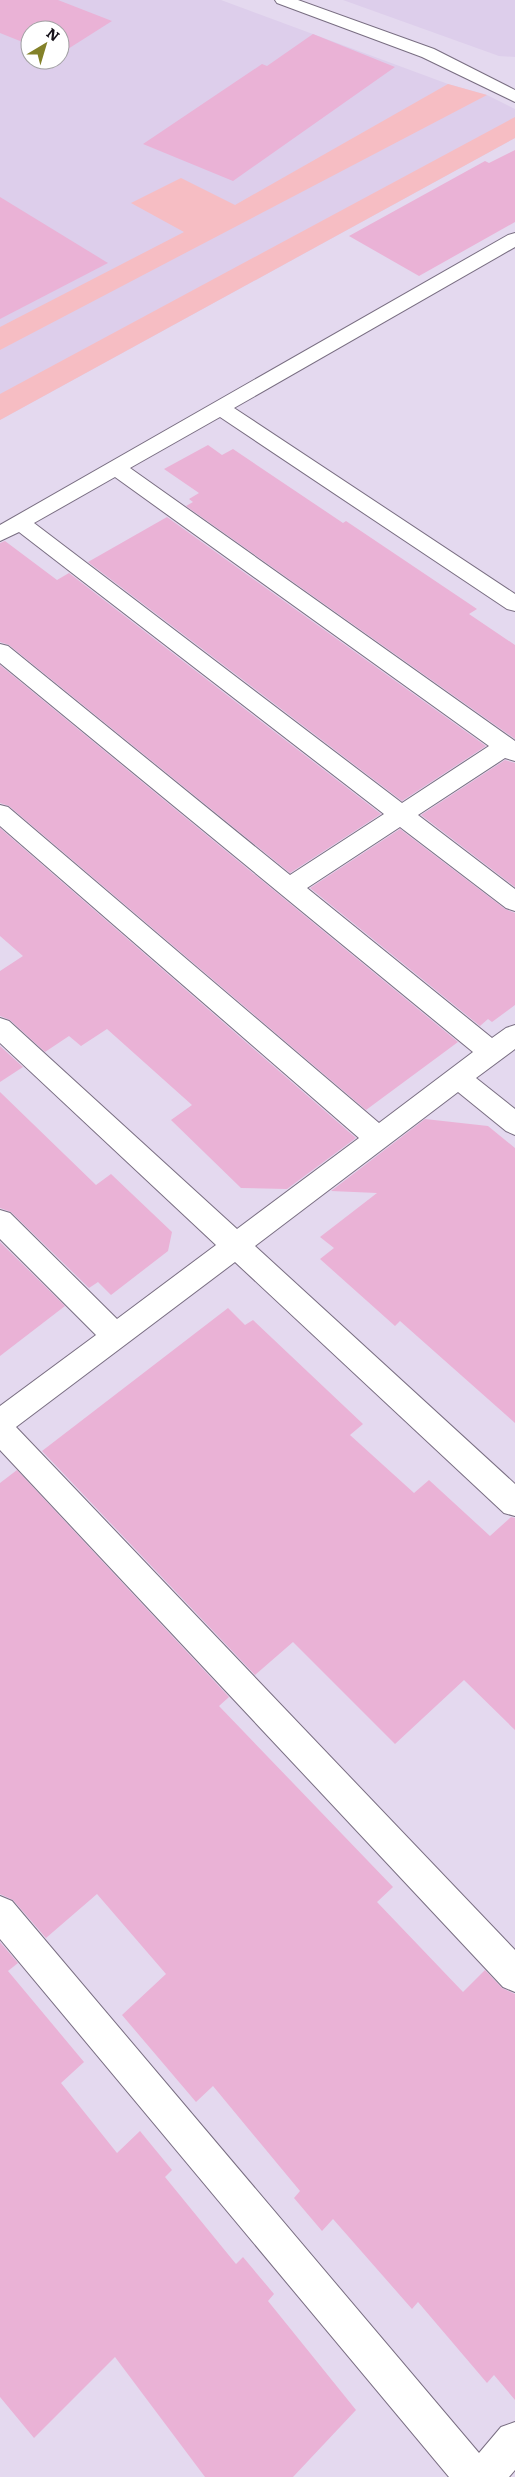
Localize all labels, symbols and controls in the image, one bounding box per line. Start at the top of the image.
north arrow [20,20,70,70]
text: N [43,22,65,46]

